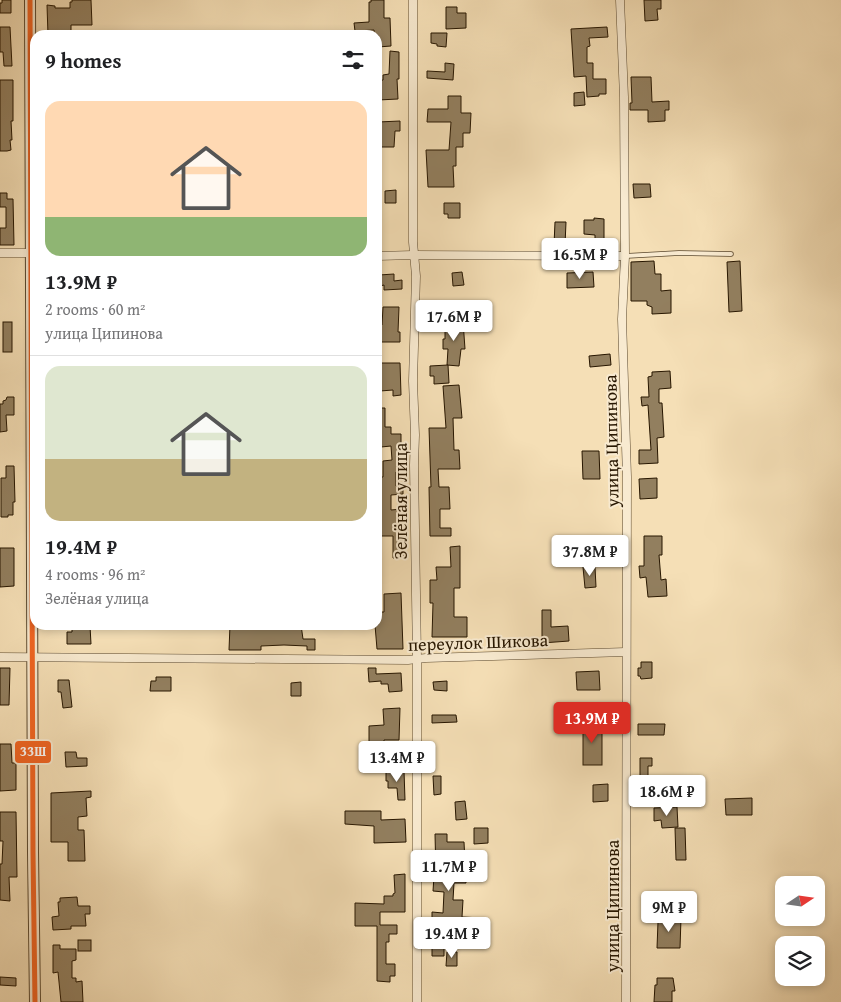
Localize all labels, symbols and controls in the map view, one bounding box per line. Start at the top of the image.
text: 9 homes [45,45,121,76]
icon: filters [339,46,367,74]
icon: home [161,133,251,223]
pin: 16.5M ₽ [534,238,626,280]
text: 16.5M ₽ [553,242,607,266]
text: 13.9M ₽ [45,266,117,297]
text: 2 rooms · 60 m² [45,297,145,321]
pin: 17.6M ₽ [408,300,500,342]
text: 17.6M ₽ [427,304,481,328]
text: улица Ципинова [45,321,163,345]
street label: улица Ципинова [596,374,626,509]
icon: home [161,399,251,489]
street label: Зелёная улица [387,442,414,559]
text: 19.4M ₽ [45,531,117,562]
pin: 37.8M ₽ [544,534,636,577]
text: 37.8M ₽ [563,539,617,563]
text: 4 rooms · 96 m² [45,562,145,586]
text: Зелёная улица [45,586,149,610]
street label: переулок Шикова [408,626,549,658]
pin: 13.9M ₽ [546,702,638,744]
text: 13.9M ₽ [565,706,619,730]
line badge: 33Ш [14,740,52,764]
pin: 13.4M ₽ [351,740,443,783]
text: 33Ш [20,741,46,761]
text: 13.4M ₽ [370,745,424,769]
pin: 18.6M ₽ [621,774,713,817]
text: 18.6M ₽ [640,779,694,803]
street label: улица Ципинова [599,839,626,973]
pin: 11.7M ₽ [403,850,495,892]
text: 11.7M ₽ [422,854,476,878]
north arrow [775,876,825,926]
map controls [775,876,825,986]
pin: 9M ₽ [639,890,699,933]
text: 9M ₽ [652,895,686,919]
pin: 19.4M ₽ [406,916,498,959]
text: 19.4M ₽ [425,921,479,945]
button: layers [775,936,825,986]

